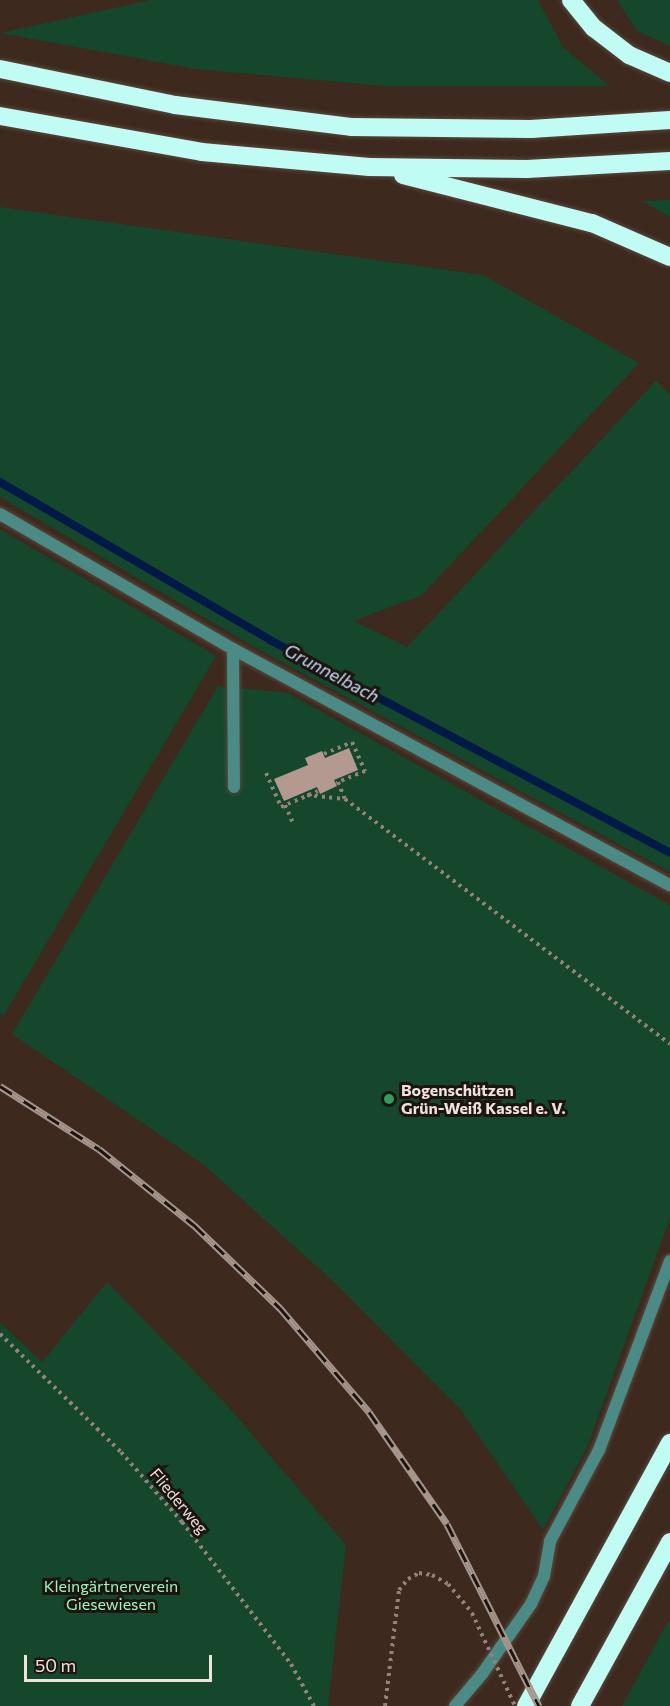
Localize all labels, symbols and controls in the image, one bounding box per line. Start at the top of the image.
water label: Grunnelbach [281,639,383,707]
place label: Bogenschützen Grün-Weiß Kassel e. V. [401,1080,566,1118]
marker: Bogenschützen Grün-Weiß Kassel e. V. [382,1092,396,1106]
street label: Fliederweg [146,1464,212,1538]
park label: Kleingärtnerverein Giesewiesen [44,1576,178,1614]
scale bar [27,1643,214,1681]
text: 50 m [35,1654,76,1676]

